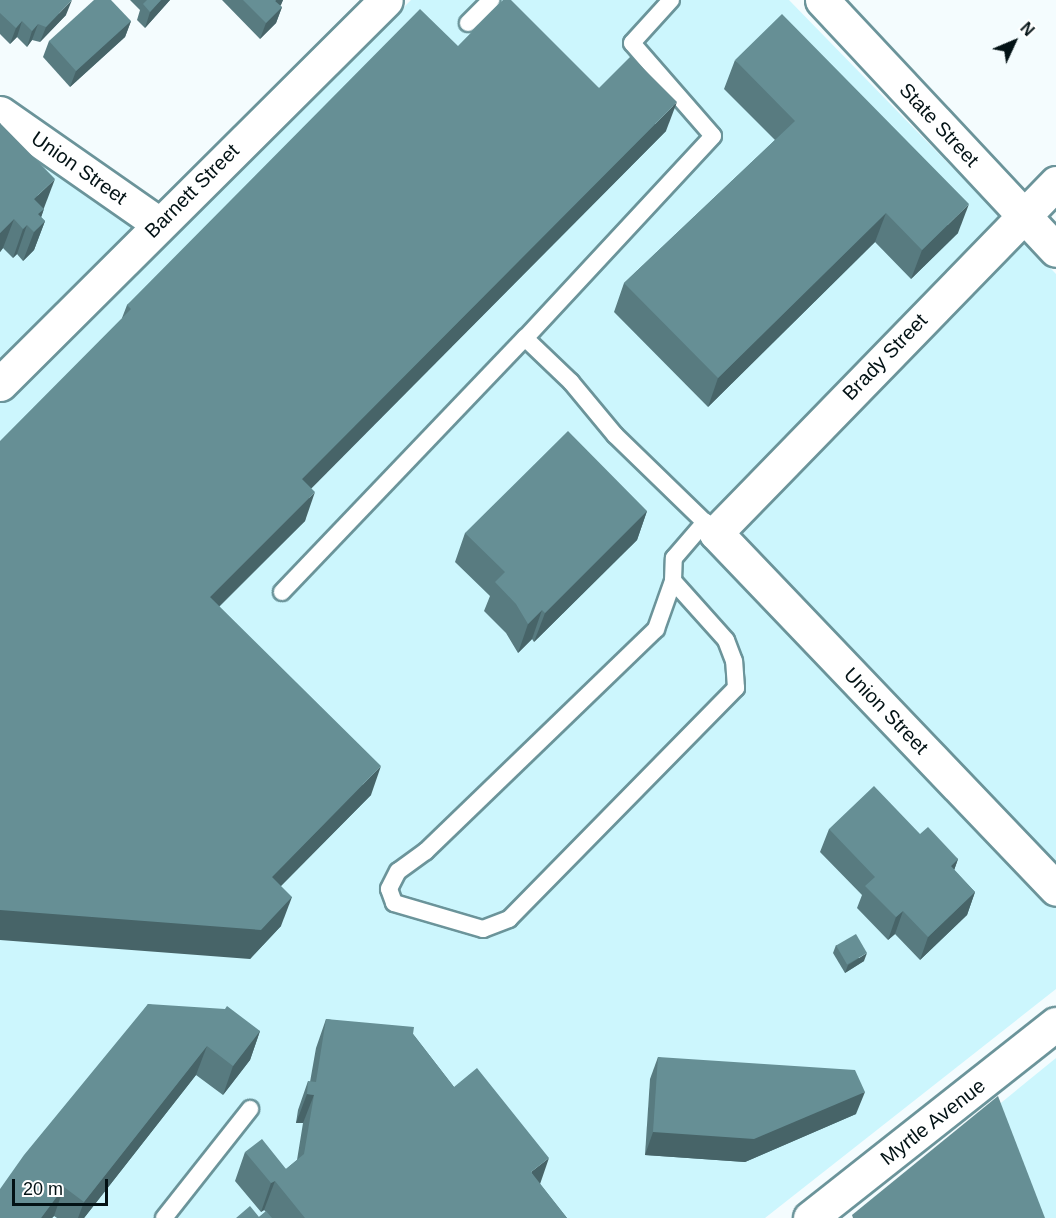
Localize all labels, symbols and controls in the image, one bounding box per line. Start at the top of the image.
north arrow [984,12,1044,72]
text: N [1017,19,1037,39]
street label: State Street [894,78,984,172]
street label: Union Street [27,126,131,210]
street label: Barnett Street [140,139,244,243]
street label: Brady Street [838,309,932,405]
street label: Union Street [839,663,933,759]
street label: Myrtle Avenue [875,1073,991,1171]
scale bar [15,1167,111,1205]
text: 20 m [23,1179,63,1199]

